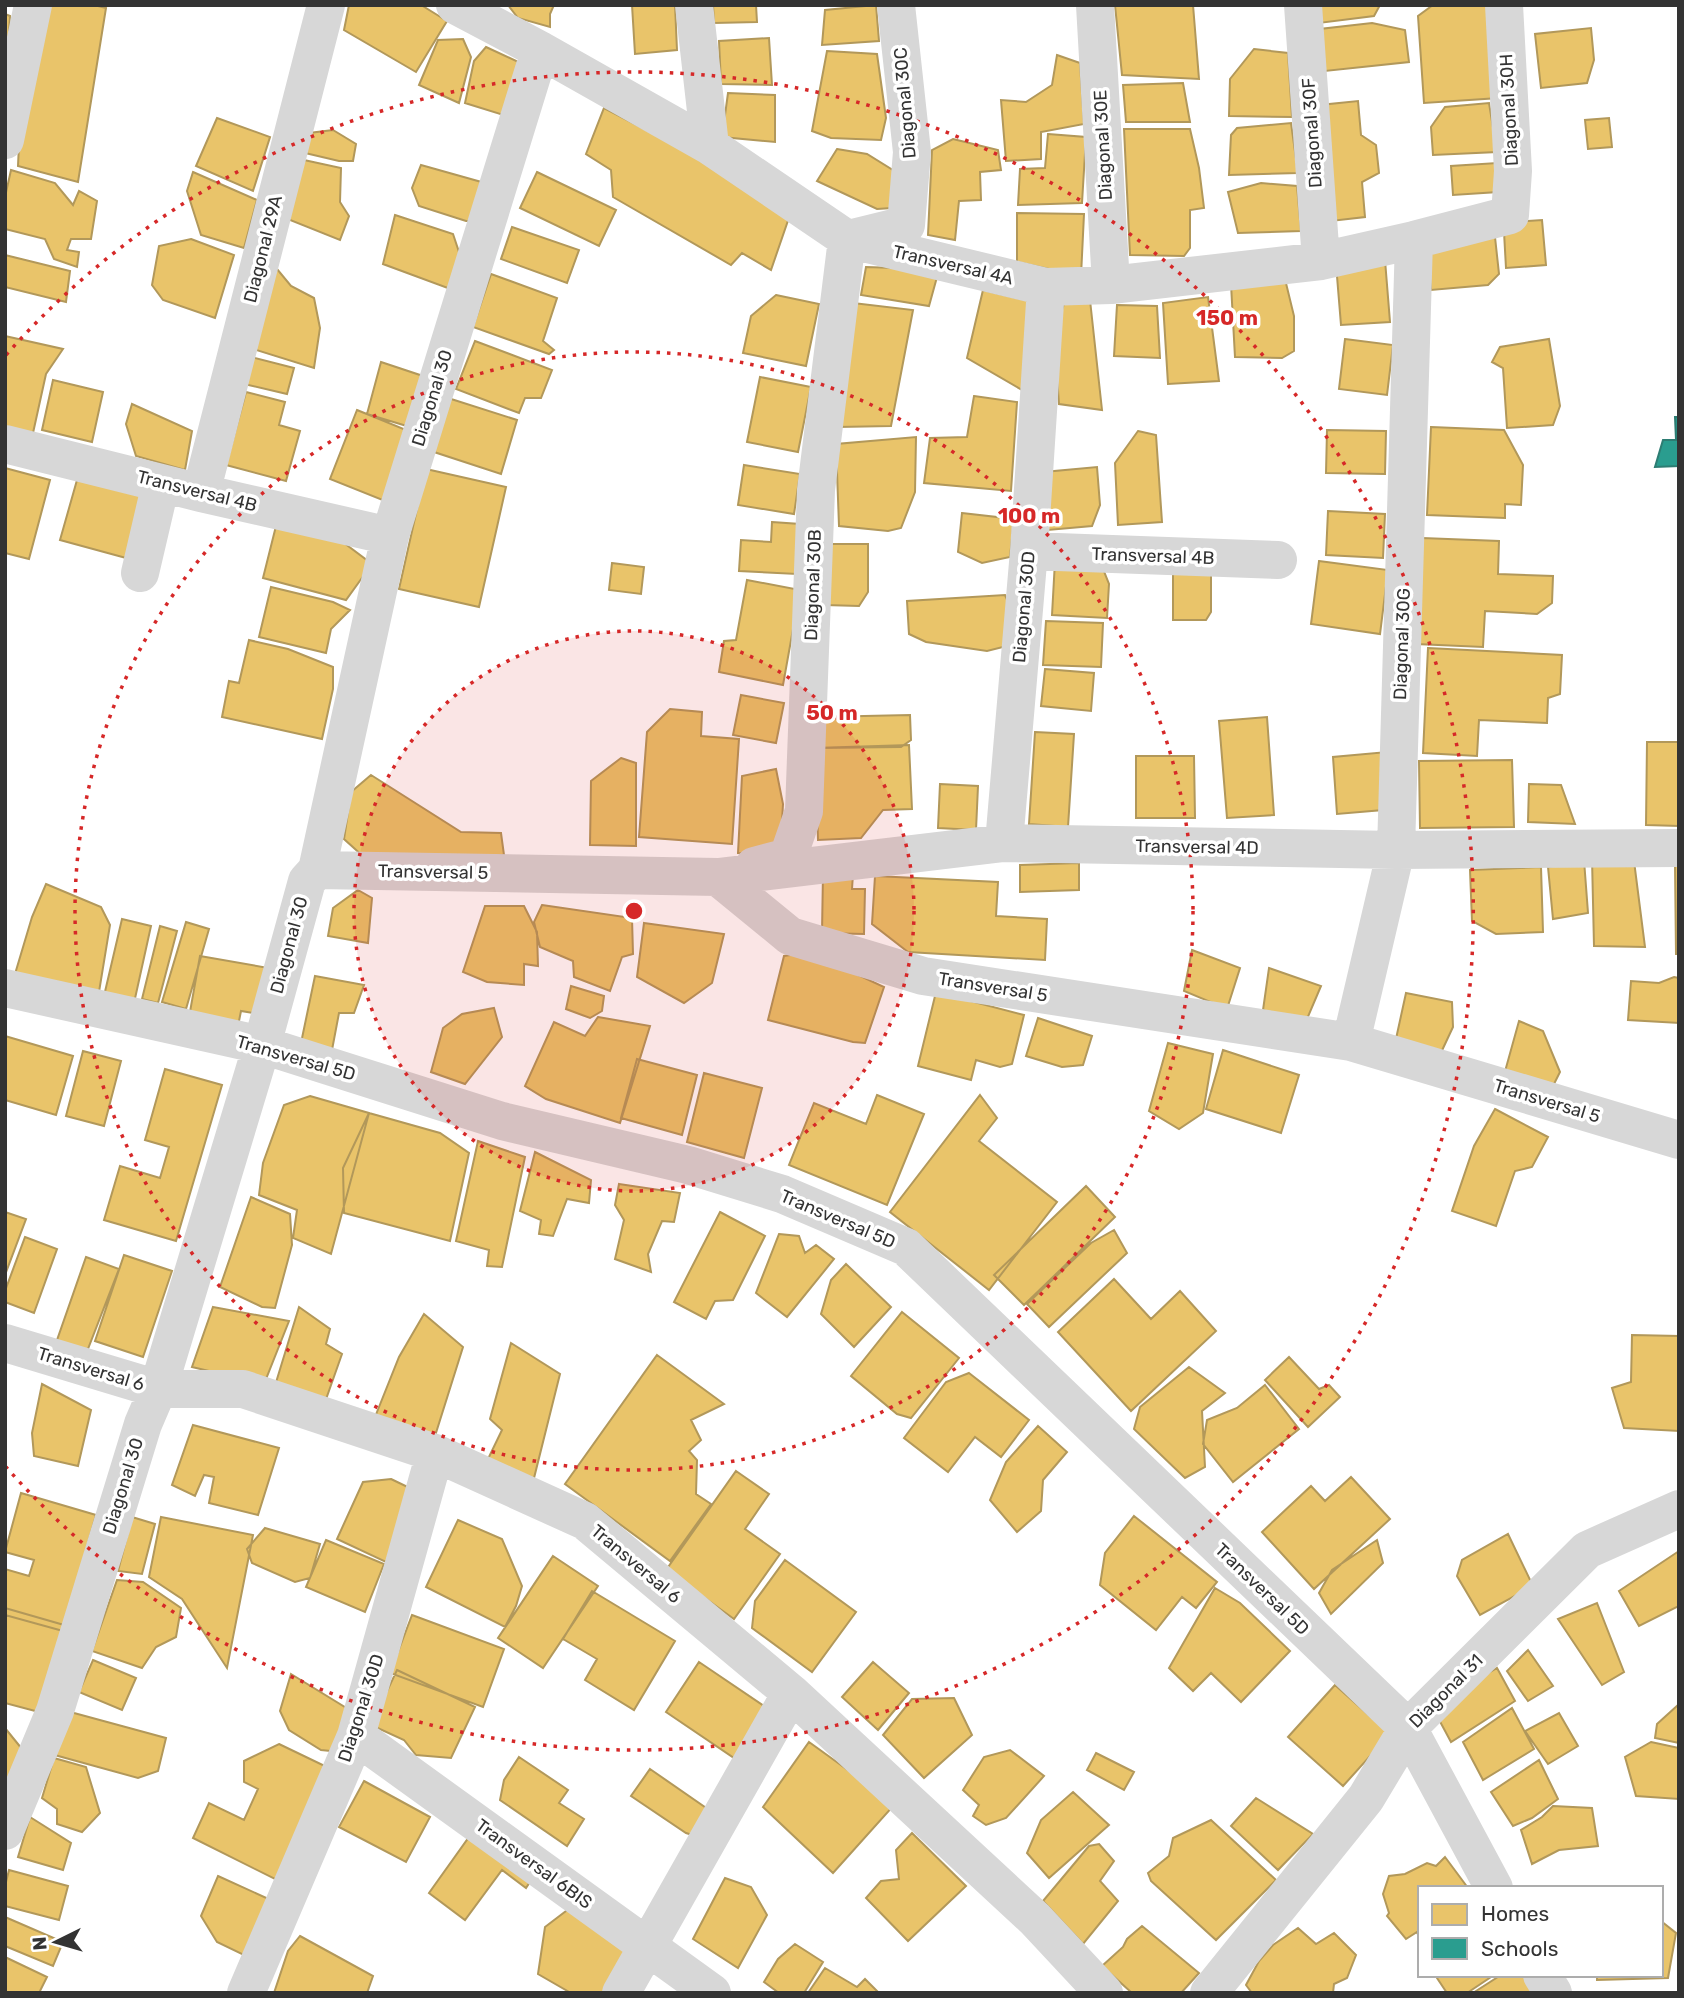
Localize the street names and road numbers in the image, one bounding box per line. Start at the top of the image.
street label: Diagonal 30C [889,46,921,160]
street label: Diagonal 30H [1495,53,1523,167]
street label: Diagonal 30F [1297,77,1327,189]
street label: Diagonal 30E [1089,89,1117,201]
street label: Diagonal 29A [239,193,287,305]
street label: Transversal 4A [891,240,1015,290]
street label: Diagonal 30 [407,347,457,449]
street label: Transversal 4B [135,465,259,517]
street label: Diagonal 30B [800,529,826,641]
street label: Transversal 4B [1091,543,1215,569]
street label: Diagonal 30D [1008,550,1040,664]
street label: Diagonal 30G [1389,588,1415,700]
street label: Transversal 4D [1135,835,1259,859]
street label: Transversal 5 [378,860,488,884]
street label: Diagonal 30 [265,894,313,996]
street label: Transversal 5 [937,967,1049,1007]
street label: Transversal 5D [234,1030,358,1086]
street label: Transversal 5 [1491,1074,1603,1128]
street label: Transversal 5D [777,1185,899,1253]
street label: Transversal 6 [35,1342,147,1396]
street label: Diagonal 30 [98,1435,148,1537]
street label: Transversal 6 [587,1520,686,1608]
street label: Transversal 5D [1210,1538,1314,1640]
street label: Diagonal 31 [1404,1649,1488,1733]
street label: Diagonal 30D [333,1651,389,1765]
street label: Transversal 6BIS [471,1814,597,1914]

